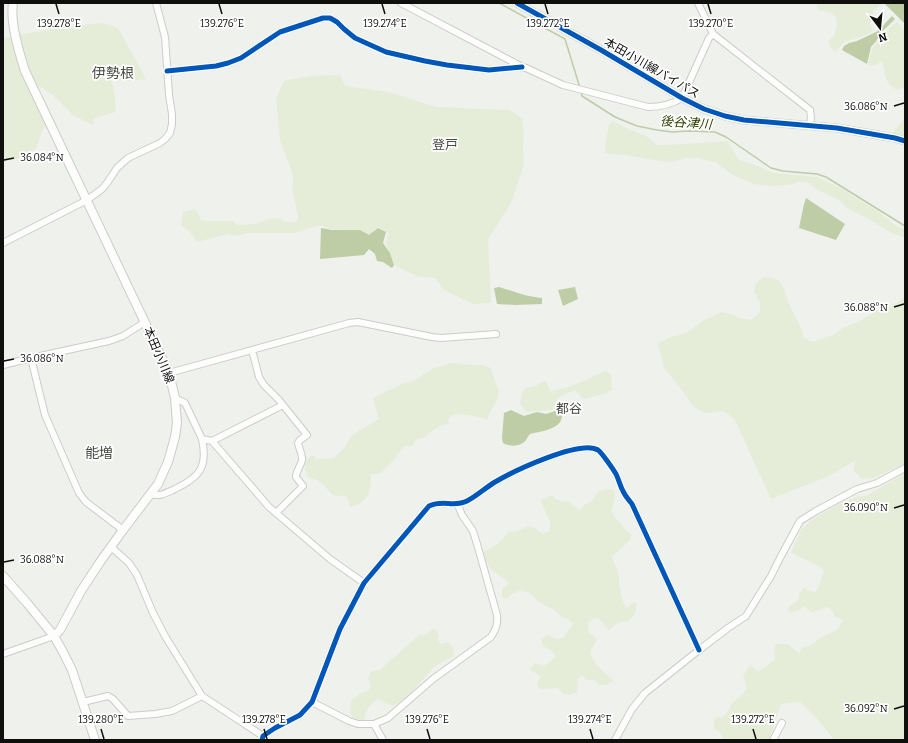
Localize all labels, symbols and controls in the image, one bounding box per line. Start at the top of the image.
north arrow [860,8,900,48]
text: 139.278°E [37,18,81,30]
text: 139.276°E [200,18,244,30]
text: 139.274°E [363,18,407,30]
text: 139.272°E [526,18,570,30]
text: 139.270°E [689,18,733,30]
text: N [876,30,888,45]
street label: 本田小川線バイパス [602,35,702,101]
district label: 伊勢根 [92,65,134,82]
text: 36.086°N [844,101,888,113]
water label: 後谷津川 [659,113,714,132]
district label: 登戸 [432,137,458,152]
text: 36.084°N [20,152,64,164]
text: 36.088°N [844,302,888,314]
street label: 本田小川線 [141,325,177,385]
text: 36.086°N [20,353,64,365]
district label: 都谷 [556,401,582,416]
district label: 能増 [85,445,113,462]
text: 36.090°N [844,502,888,514]
text: 36.088°N [20,554,64,566]
text: 36.092°N [844,703,888,715]
text: 139.280°E [78,714,124,726]
text: 139.278°E [242,714,286,726]
text: 139.276°E [405,714,449,726]
text: 139.274°E [568,714,612,726]
text: 139.272°E [731,714,775,726]

